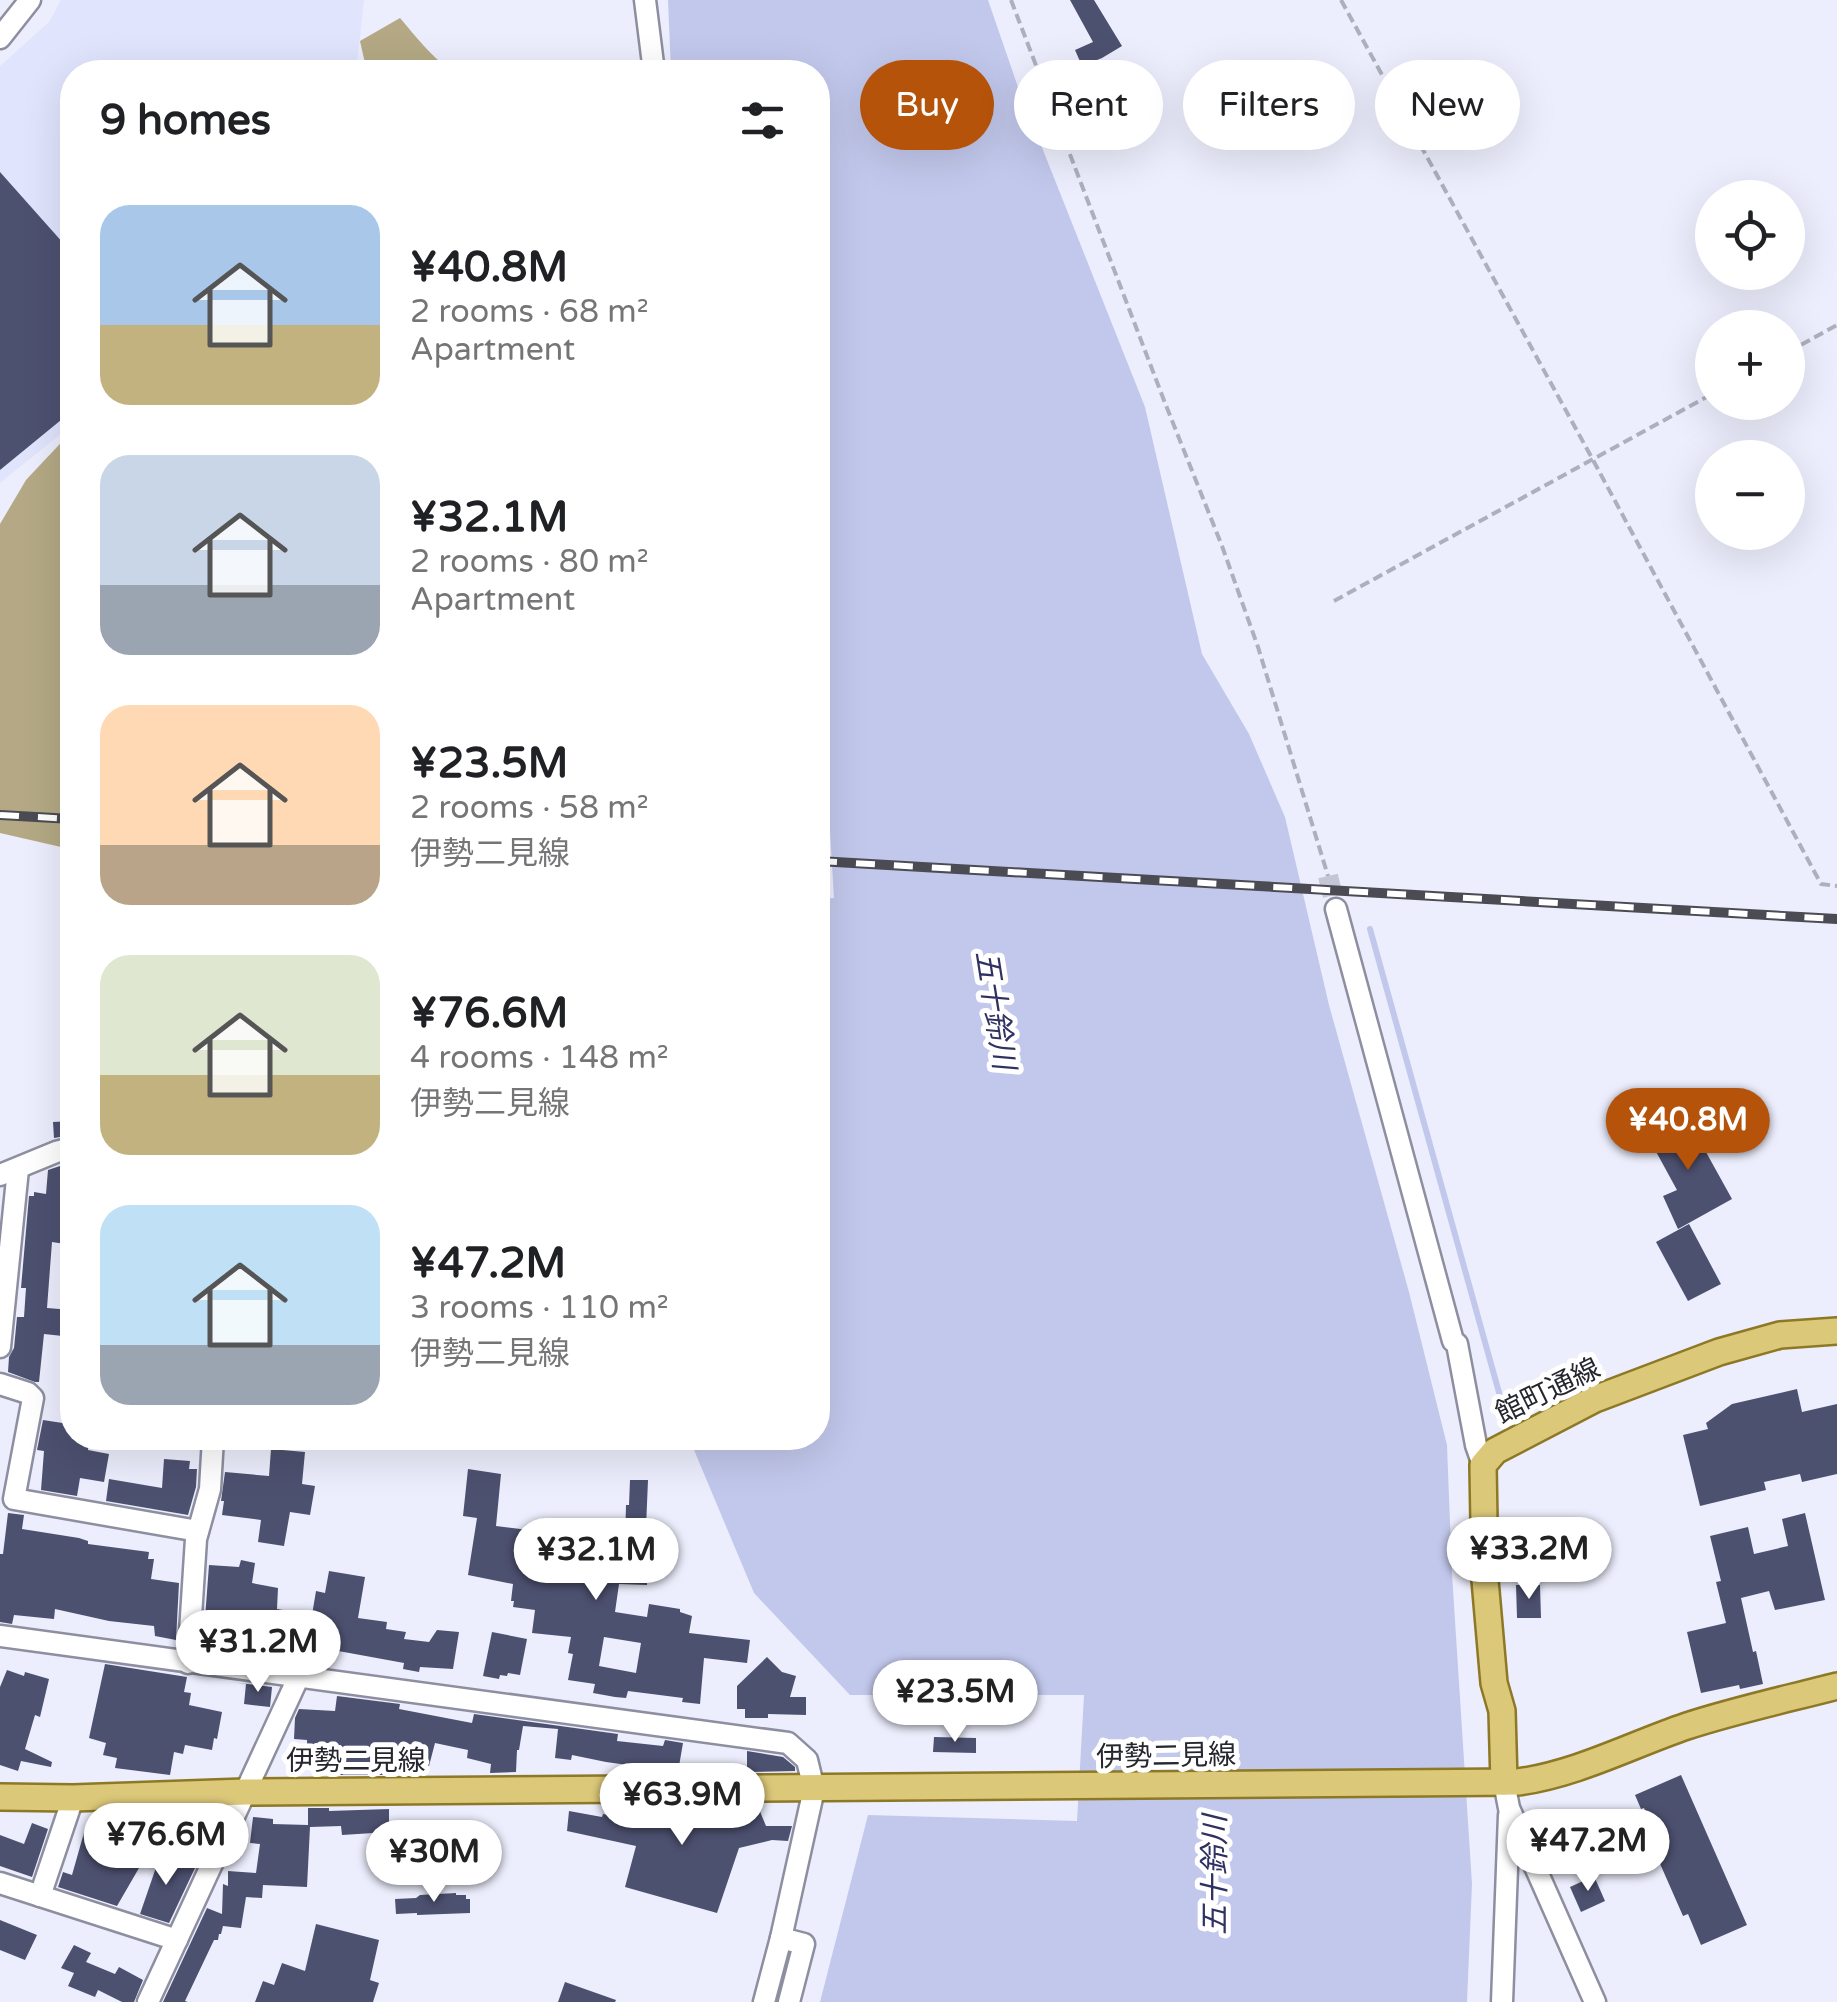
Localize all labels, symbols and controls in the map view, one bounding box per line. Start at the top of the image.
chip: Buy [860,60,994,150]
chip: Rent [1014,60,1163,150]
chip: Filters [1183,60,1355,150]
chip: New [1375,60,1520,150]
icon: filters [735,93,790,148]
text: 9 homes [100,95,271,146]
map controls [1695,180,1805,550]
button: locate [1695,180,1805,290]
text: ¥40.8M [410,242,568,293]
icon: home [180,245,300,365]
text: 2 rooms · 68 m² [410,293,649,331]
button: + [1695,310,1805,420]
text: Apartment [410,331,575,369]
button: − [1695,440,1805,550]
text: ¥32.1M [410,492,568,543]
icon: home [180,495,300,615]
text: 2 rooms · 80 m² [410,543,649,581]
text: Apartment [410,581,575,619]
text: ¥23.5M [410,738,568,789]
icon: home [180,745,300,865]
text: 2 rooms · 58 m² [410,789,649,827]
text: 伊勢二見線 [410,835,570,873]
water label: 五十鈴川 [967,948,1023,1075]
text: ¥76.6M [410,988,568,1039]
icon: home [180,995,300,1115]
text: 4 rooms · 148 m² [410,1039,669,1077]
text: 伊勢二見線 [410,1085,570,1123]
pin: ¥40.8M [1607,1088,1769,1173]
text: ¥40.8M [1628,1101,1748,1139]
text: ¥47.2M [410,1238,566,1289]
icon: home [180,1245,300,1365]
text: 3 rooms · 110 m² [410,1289,669,1327]
text: 伊勢二見線 [410,1335,570,1373]
street label: 館町通線 [1490,1351,1606,1431]
pin: ¥33.2M [1448,1517,1610,1602]
pin: ¥32.1M [515,1518,677,1603]
text: ¥33.2M [1469,1530,1589,1568]
text: ¥32.1M [536,1531,656,1569]
pin: ¥31.2M [177,1610,339,1695]
text: ¥31.2M [198,1623,318,1661]
pin: ¥23.5M [874,1660,1036,1745]
text: ¥23.5M [895,1673,1015,1711]
street label: 伊勢二見線 [1096,1738,1236,1774]
street label: 伊勢二見線 [286,1744,426,1778]
pin: ¥63.9M [601,1763,763,1848]
text: ¥63.9M [622,1776,742,1814]
pin: ¥76.6M [85,1803,247,1888]
pin: ¥47.2M [1507,1809,1669,1894]
water label: 五十鈴川 [1197,1812,1234,1935]
text: ¥76.6M [106,1816,226,1854]
pin: ¥30M [375,1820,493,1905]
text: ¥47.2M [1529,1822,1647,1860]
text: ¥30M [388,1833,480,1871]

